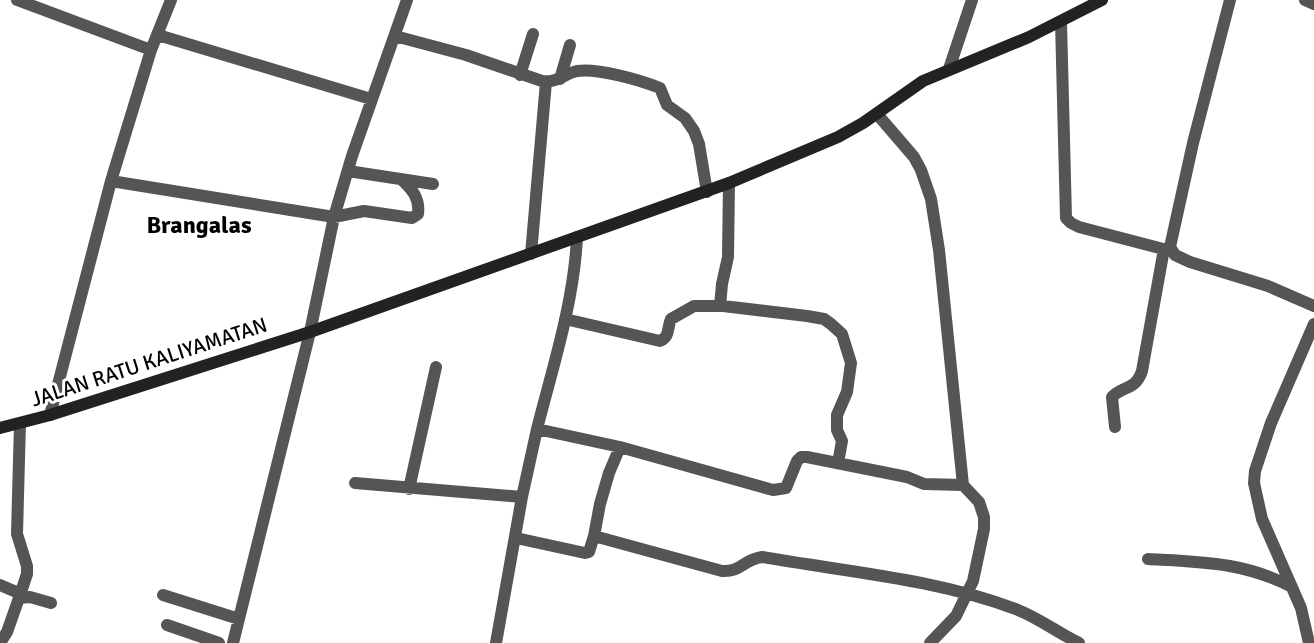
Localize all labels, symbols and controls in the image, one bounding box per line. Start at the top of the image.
district label: Brangalas [146,210,252,240]
street label: JALAN RATU KALIYAMATAN [28,312,270,412]

